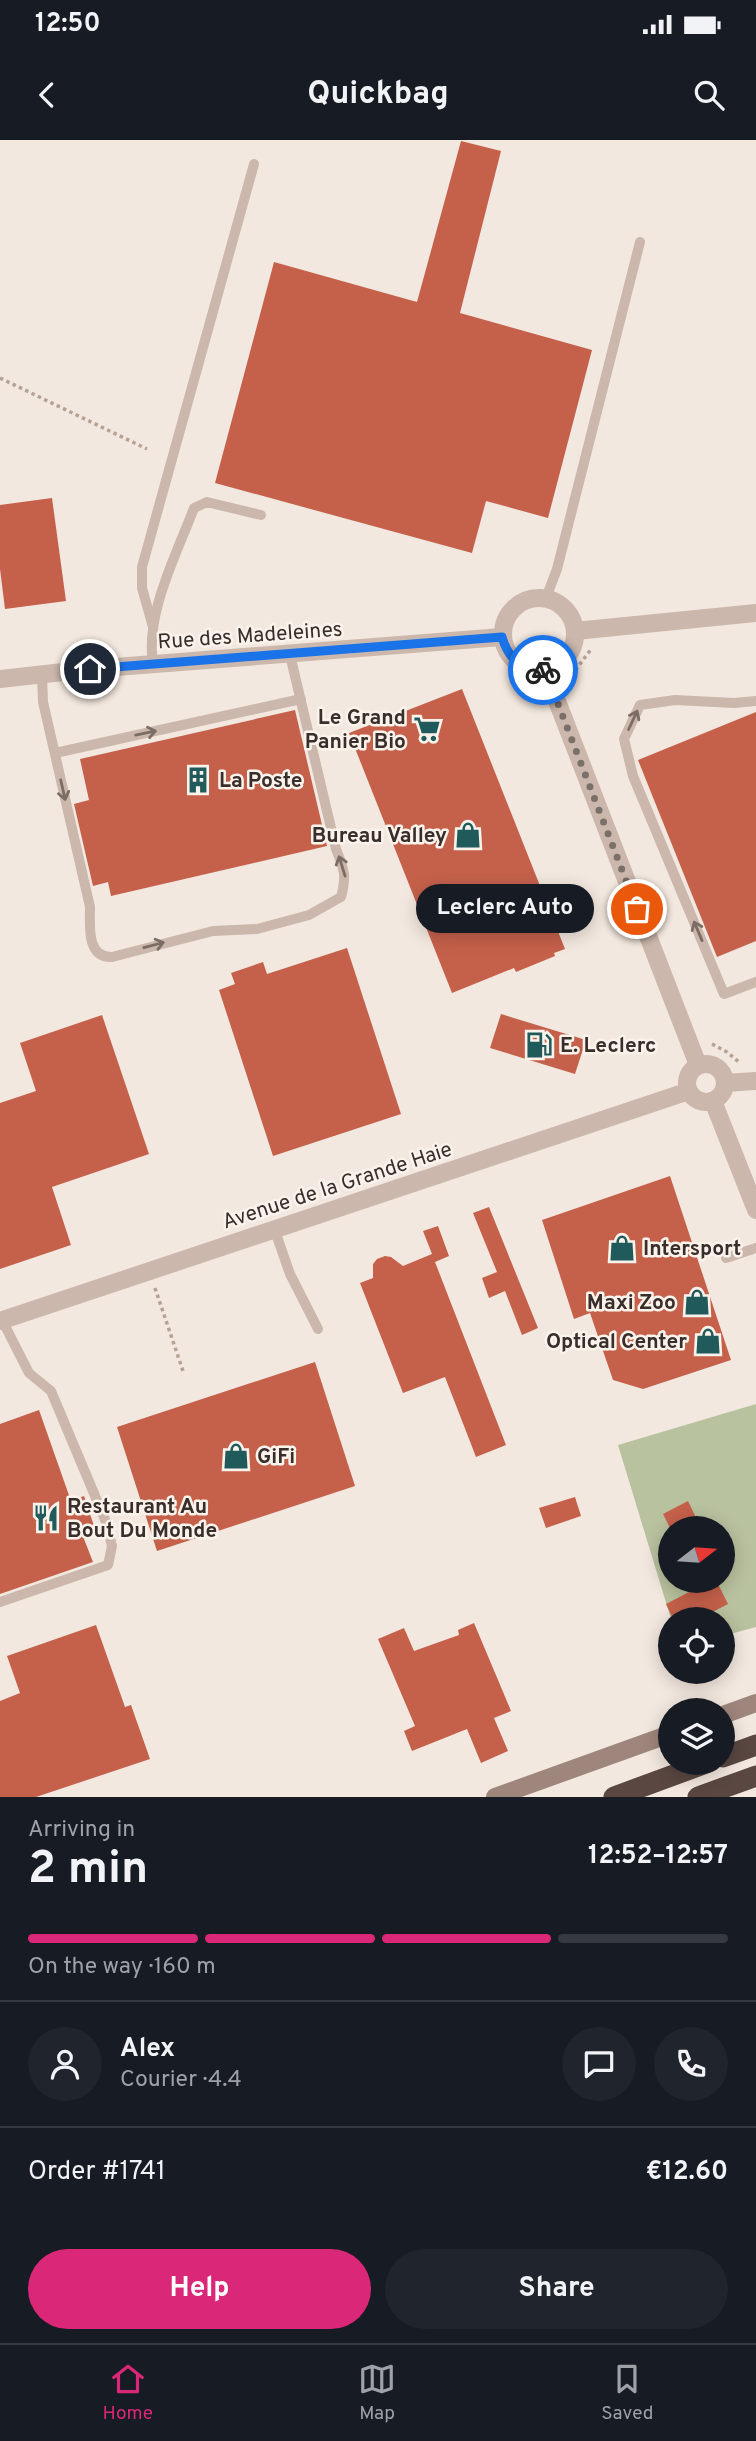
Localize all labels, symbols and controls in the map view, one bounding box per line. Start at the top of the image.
text: 12:50 [35,8,101,41]
text: Quickbag [307,75,449,115]
icon: back [28,76,66,114]
icon: search [690,76,728,114]
street label: Rue des Madeleines [157,617,343,656]
courier [508,635,578,705]
pin [60,639,120,699]
icon: home [71,650,109,688]
icon: bike [524,651,562,689]
place label: Le Grand Panier Bio [305,705,406,756]
one-way arrow [626,710,640,731]
supermarket icon: Le Grand Panier Bio [412,714,442,744]
one-way arrow [134,726,157,739]
building icon: La Poste [183,765,213,795]
place label: La Poste [219,768,303,795]
one-way arrow [58,778,71,800]
shop icon: Bureau Valley [453,820,483,850]
place label: Bureau Valley [312,823,447,850]
one-way arrow [334,855,347,877]
pin [607,879,667,939]
callout: Leclerc Auto [416,884,595,934]
icon: bag [618,890,656,928]
text: Leclerc Auto [437,894,573,923]
one-way arrow [691,921,704,942]
one-way arrow [143,938,165,951]
fuel station icon: E. Leclerc [524,1030,554,1060]
place label: E. Leclerc [560,1033,656,1060]
street label: Avenue de la Grande Haie [219,1136,456,1236]
shop icon: Intersport [607,1233,637,1263]
place label: Intersport [643,1236,741,1263]
shop icon: Maxi Zoo [682,1287,712,1317]
place label: Maxi Zoo [587,1290,676,1317]
shop icon: Optical Center [693,1326,723,1356]
place label: Optical Center [546,1329,687,1356]
shop icon: GiFi [221,1441,251,1471]
place label: GiFi [257,1444,295,1471]
place label: Restaurant Au Bout Du Monde [67,1494,217,1545]
restaurant icon: Restaurant Au Bout Du Monde [31,1503,61,1533]
north arrow [658,1516,735,1592]
map controls [658,1516,735,1775]
button: locate [658,1607,735,1684]
button: layers [658,1698,735,1775]
text: Arriving in [28,1816,135,1845]
text: 12:52–12:57 [588,1840,728,1873]
text: 2 min [28,1841,148,1900]
text: On the way · 160 m [28,1953,216,1982]
button: person [28,2027,102,2101]
button: chat [562,2027,636,2101]
button: phone [654,2027,728,2101]
text: Alex [120,2033,175,2066]
text: Courier · 4.4 [120,2066,242,2095]
text: Order #1741 [28,2156,166,2189]
text: €12.60 [646,2156,728,2189]
button: Help [28,2249,371,2329]
button: Share [385,2249,728,2329]
tab: Home [103,2360,153,2426]
tab: Map [358,2360,396,2426]
tab: Saved [601,2360,653,2426]

